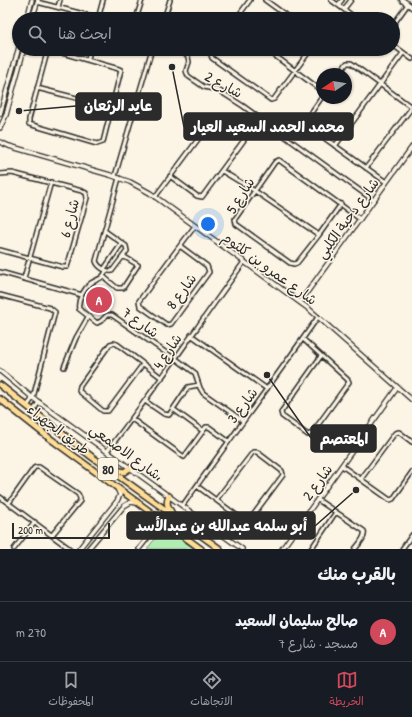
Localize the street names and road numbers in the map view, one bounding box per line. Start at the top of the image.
street label: شارع 2 [201,66,246,103]
street label: شارع 5 [221,173,259,217]
street label: شارع دحية الكلبي [311,174,386,265]
street label: شارع 6 [55,197,84,240]
street label: شارع عمرو بن كلثوم [217,227,321,311]
street label: شارع 8 [162,269,201,313]
street label: شارع 7 [118,303,163,342]
street label: شارع 4 [148,330,187,373]
street label: شارع 3 [222,383,262,427]
street label: طريق الجهراء [24,399,94,459]
street label: شارع الاصمعي، [84,419,168,488]
road number: 80 [98,458,118,480]
street label: شارع 2 [298,460,337,504]

